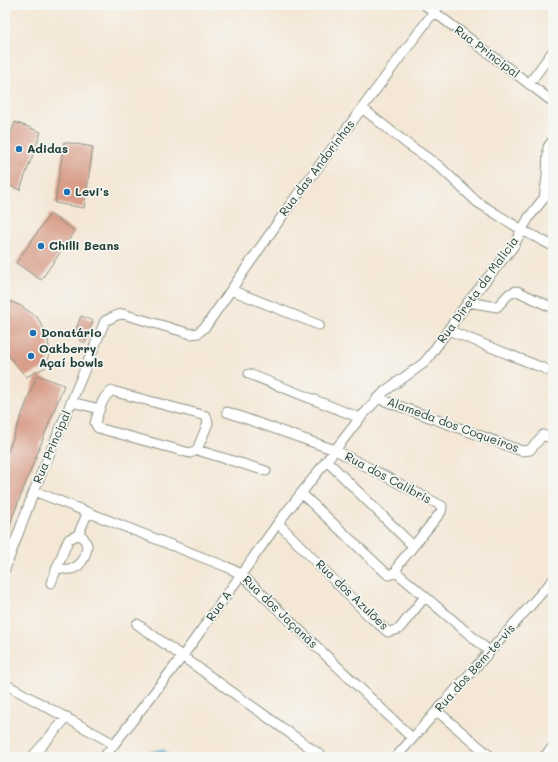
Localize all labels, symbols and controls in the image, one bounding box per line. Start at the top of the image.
street label: Rua Principal [452,21,524,81]
street label: Rua das Andorinhas [275,116,358,219]
place label: Adidas [27,140,68,156]
marker: Adidas [14,144,24,154]
place label: Levi's [75,183,109,199]
marker: Levi's [62,187,72,197]
street label: Rua Direta da Malicia [433,233,521,346]
place label: Chilli Beans [49,237,119,253]
marker: Chilli Beans [36,241,46,251]
place label: Donatário [41,324,101,340]
marker: Donatário [28,328,38,338]
place label: Oakberry Açaí bowls [39,340,103,370]
marker: Oakberry Açaí bowls [26,351,36,361]
street label: Alameda dos Coqueiros [385,393,522,455]
street label: Rua Principal [29,408,74,486]
street label: Rua dos Calibris [342,448,435,507]
street label: Rua dos Azulões [313,556,393,633]
street label: Rua dos Jaçanãs [240,571,322,651]
street label: Rua A [202,587,234,624]
street label: Rua dos Bem-te-vis [430,620,518,715]

